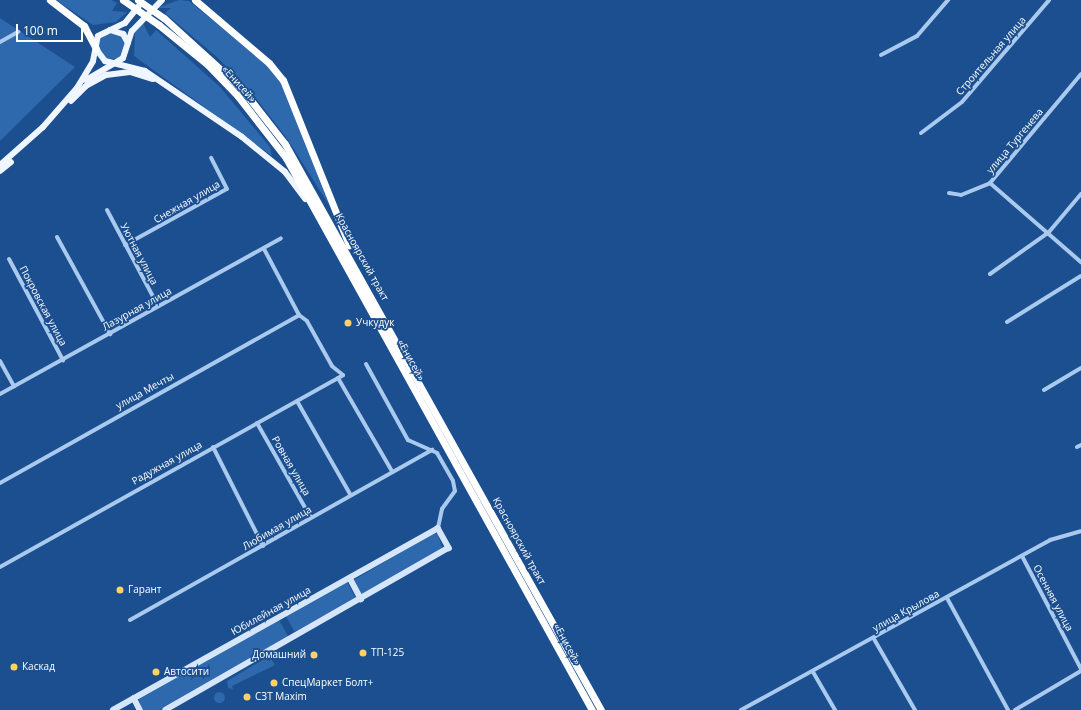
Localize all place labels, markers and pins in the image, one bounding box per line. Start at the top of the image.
place label: Учкудук [356,317,394,329]
marker: Учкудук [343,318,353,328]
place label: Гарант [128,584,161,596]
marker: Гарант [115,585,125,595]
place label: ТП-125 [371,647,404,659]
marker: ТП-125 [358,648,368,658]
place label: Домашний [252,649,306,661]
marker: Домашний [309,650,319,660]
place label: Каскад [22,661,55,673]
marker: Каскад [9,662,19,672]
place label: Автосити [164,666,209,678]
marker: Автосити [151,667,161,677]
place label: СпецМаркет Болт+ [282,677,373,689]
marker: СпецМаркет Болт+ [269,678,279,688]
place label: СЗТ Maxim [255,691,307,703]
marker: СЗТ Maxim [242,692,252,702]

